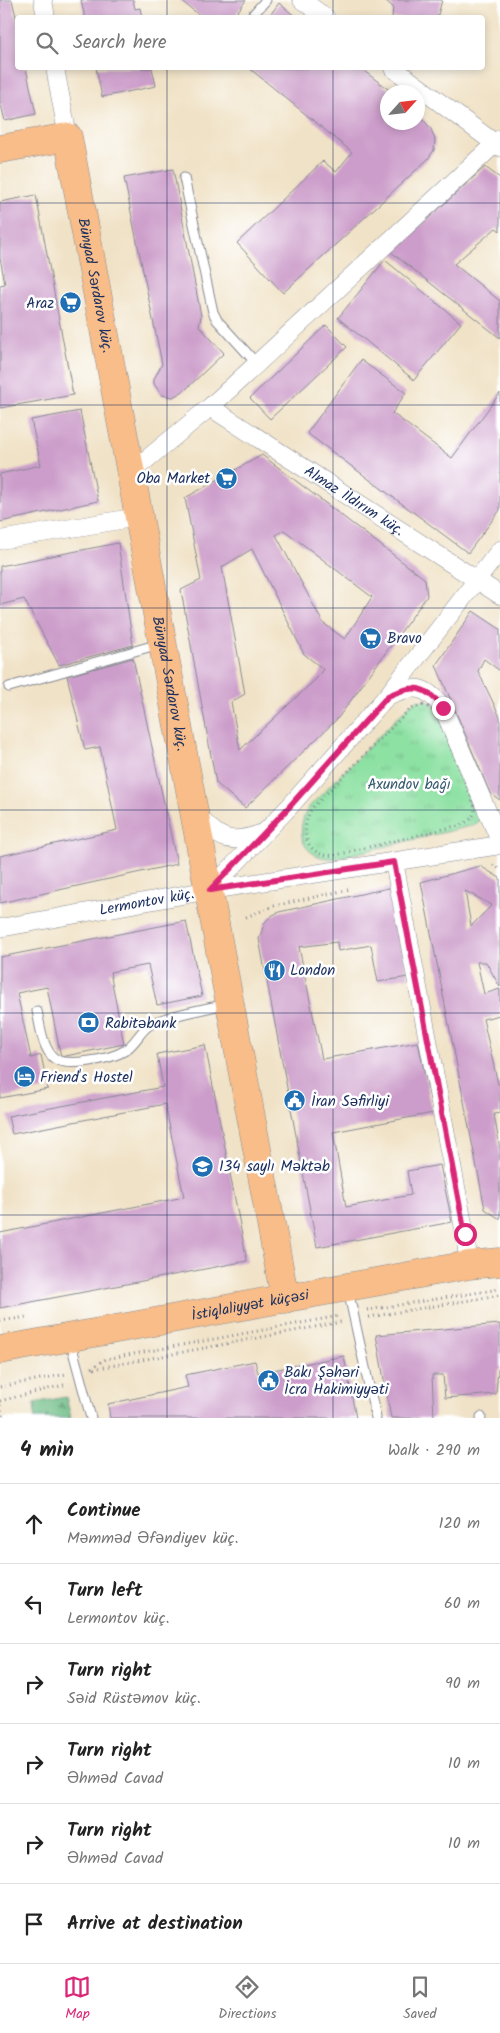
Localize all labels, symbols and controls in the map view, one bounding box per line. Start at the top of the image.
search box [15,15,485,70]
text: Search here [73,28,167,58]
icon: search [33,29,61,57]
north arrow [380,85,425,130]
street label: Bünyad Sərdarov küç. [70,216,119,355]
supermarket icon: Araz [58,291,82,315]
place label: Araz [26,292,54,316]
street label: Almaz İldırım küç. [299,460,409,543]
supermarket icon: Oba Market [214,466,238,490]
place label: Oba Market [136,467,210,491]
street label: Bünyad Sərdarov küç. [145,614,193,753]
supermarket icon: Bravo [359,626,383,650]
place label: Bravo [387,627,422,651]
route end [432,697,455,720]
park label: Axundov bağı [367,773,451,797]
street label: Lermontov küç. [97,882,196,923]
restaurant icon: London [262,958,286,982]
place label: London [290,959,335,983]
bank icon: Rabitəbank [77,1011,101,1035]
place label: Rabitəbank [105,1012,177,1036]
hotel icon: Friend's Hostel [12,1065,36,1089]
place label: Friend's Hostel [40,1066,133,1090]
public building icon: İran Səfirliyi [283,1089,307,1113]
place label: İran Səfirliyi [311,1090,390,1114]
school or university icon: 134 saylı Məktəb [191,1154,215,1178]
place label: 134 saylı Məktəb [219,1155,330,1179]
route start [454,1223,477,1246]
street label: İstiqlaliyyət küçəsi [189,1283,312,1328]
place label: Bakı Şəhəri İcra Hakimiyyəti [284,1361,390,1402]
public building icon: Bakı Şəhəri İcra Hakimiyyəti [256,1369,280,1393]
text: 4 min [20,1434,74,1467]
text: Walk · 290 m [388,1438,480,1463]
text: Continue [67,1496,140,1526]
icon: ahead [20,1510,48,1538]
text: 120 m [439,1511,480,1536]
text: Məmməd Əfəndiyev küç. [67,1526,239,1551]
text: Turn left [67,1576,142,1606]
icon: left [20,1590,48,1618]
text: 60 m [444,1591,480,1616]
text: Lermontov küç. [67,1606,169,1631]
text: Turn right [67,1656,152,1686]
icon: right [20,1670,48,1698]
text: 90 m [445,1671,480,1696]
text: Səid Rüstəmov küç. [67,1686,201,1711]
text: Turn right [67,1736,152,1766]
icon: right [20,1750,48,1778]
text: 10 m [448,1751,480,1776]
text: Əhməd Cavad [67,1766,163,1791]
text: Turn right [67,1816,152,1846]
icon: right [20,1830,48,1858]
text: 10 m [448,1831,480,1856]
text: Əhməd Cavad [67,1846,163,1871]
text: Arrive at destination [67,1909,243,1939]
icon: arrive [20,1910,48,1938]
tab: Map [63,1973,91,2025]
tab: Directions [218,1973,276,2025]
tab: Saved [403,1973,437,2025]

